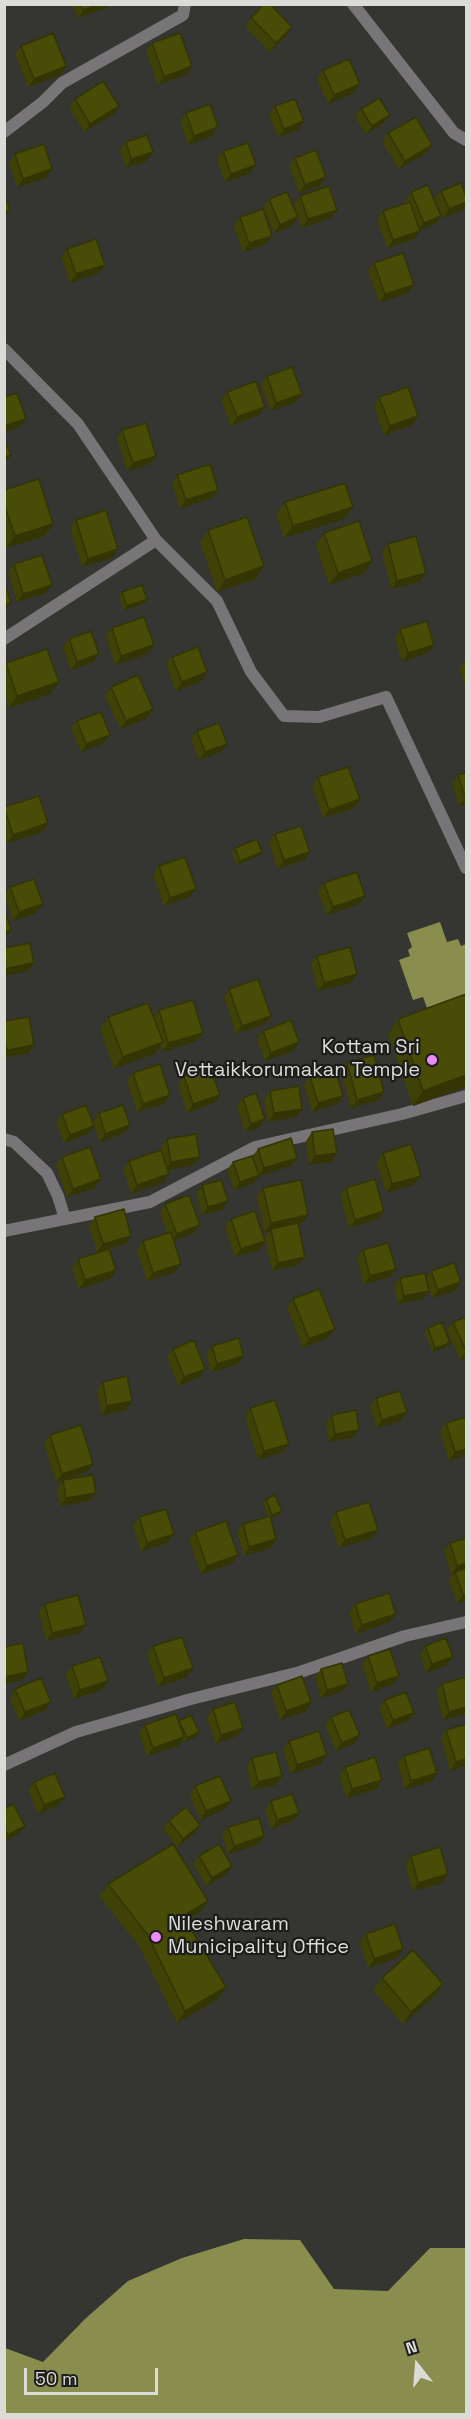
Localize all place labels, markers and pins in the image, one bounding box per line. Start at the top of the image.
place label: Kottam Sri Vettaikkorumakan Temple [175,1036,420,1083]
marker: Kottam Sri Vettaikkorumakan Temple [425,1053,439,1067]
place label: Nileshwaram Municipality Office [168,1913,349,1960]
marker: Nileshwaram Municipality Office [149,1930,163,1944]

